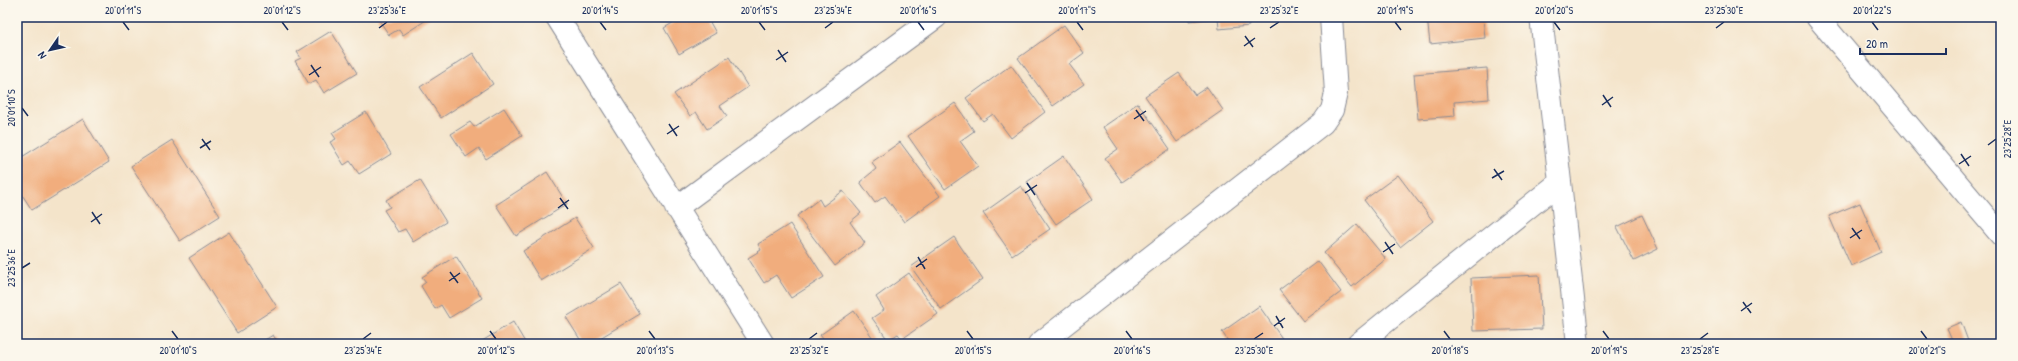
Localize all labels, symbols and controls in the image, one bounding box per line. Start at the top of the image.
text: 20°01'11"S [105,4,141,17]
text: 20°01'12"S [263,4,301,17]
text: 23°25'36"E [368,4,407,17]
text: 20°01'14"S [582,4,619,17]
text: 20°01'15"S [741,4,778,17]
text: 23°25'34"E [814,4,852,17]
text: 20°01'16"S [900,4,937,17]
text: 20°01'17"S [1058,4,1096,17]
text: 23°25'32"E [1260,4,1299,17]
text: 20°01'19"S [1377,4,1413,17]
text: 20°01'20"S [1535,4,1573,17]
text: 23°25'30"E [1705,4,1744,17]
text: 20°01'22"S [1853,4,1892,17]
north arrow [30,30,70,70]
scale bar [1860,30,1946,56]
text: 20 m [1866,35,1888,52]
text: N [34,49,49,62]
text: 20°01'10"S [5,89,18,126]
text: 23°25'28"E [2001,119,2014,158]
text: 23°25'36"E [5,248,18,287]
text: 20°01'10"S [160,344,197,357]
text: 23°25'34"E [344,344,382,357]
text: 20°01'12"S [477,344,515,357]
text: 20°01'13"S [637,344,674,357]
text: 23°25'32"E [790,344,829,357]
text: 20°01'15"S [955,344,992,357]
text: 20°01'16"S [1114,344,1151,357]
text: 23°25'30"E [1235,344,1274,357]
text: 20°01'18"S [1432,344,1469,357]
text: 20°01'19"S [1591,344,1627,357]
text: 23°25'28"E [1681,344,1720,357]
text: 20°01'21"S [1908,344,1946,357]

